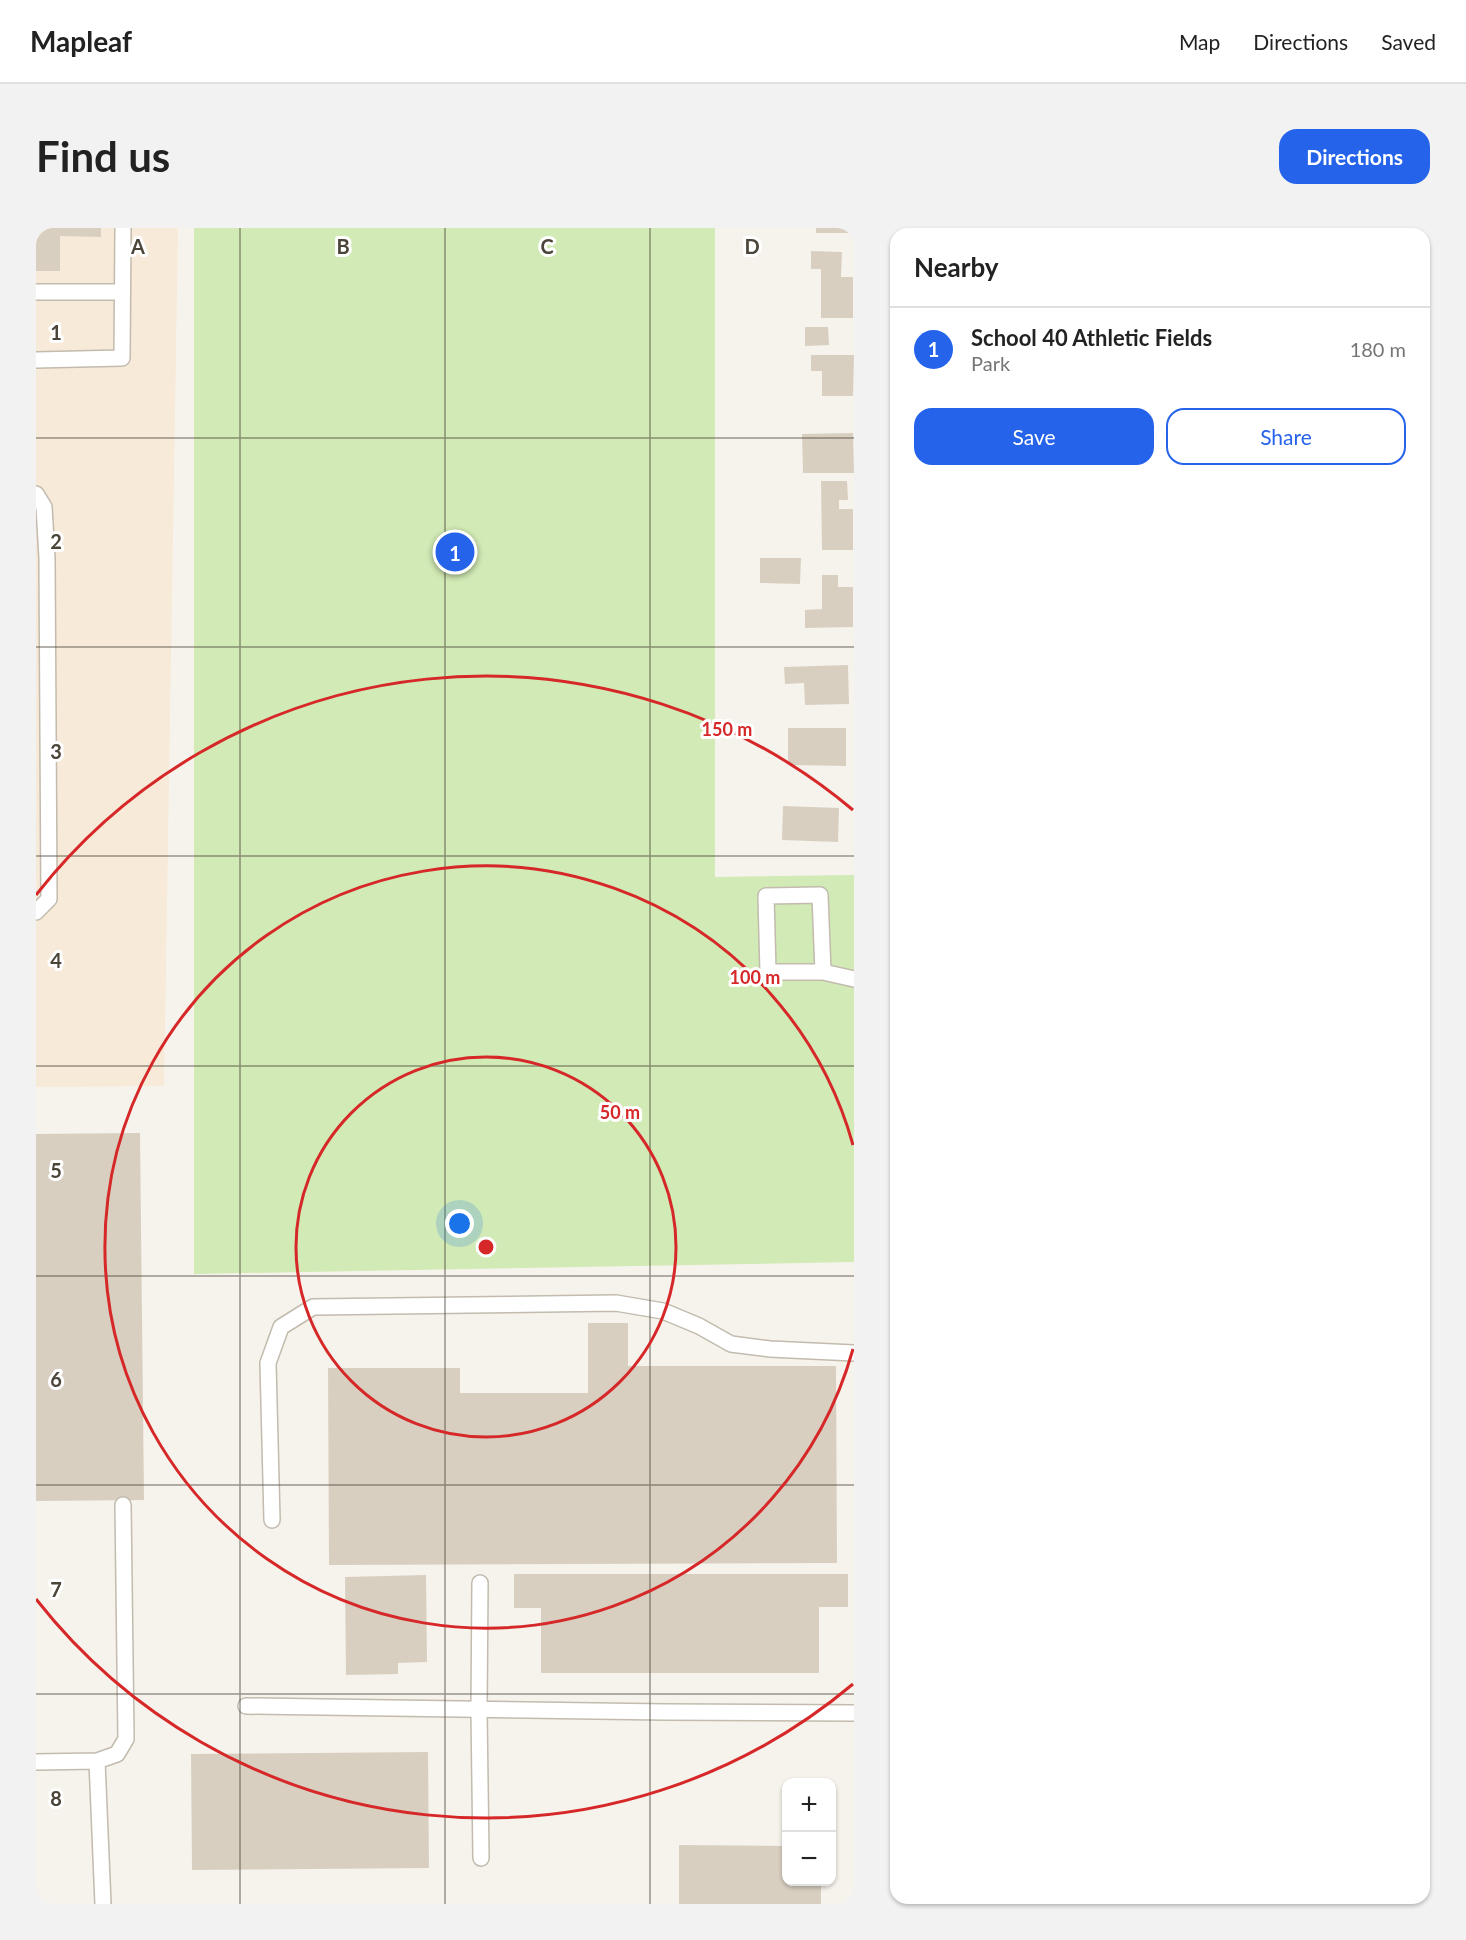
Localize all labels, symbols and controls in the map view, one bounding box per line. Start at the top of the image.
text: Mapleaf [30,24,132,58]
text: Map [1179,29,1220,54]
text: Directions [1253,29,1348,54]
text: Saved [1381,29,1436,54]
button: Directions [1279,129,1430,184]
text: Find us [36,131,170,181]
text: A [130,234,145,258]
text: B [336,234,350,258]
text: C [540,234,554,258]
text: D [744,234,760,258]
text: Nearby [914,251,999,283]
text: 1 [50,320,62,344]
text: School 40 Athletic Fields [971,324,1212,351]
text: 1 [928,337,939,361]
text: 180 m [1350,337,1406,361]
text: Park [971,351,1010,375]
button: Save [914,408,1154,465]
button: Share [1166,408,1406,465]
text: 2 [50,529,62,553]
pin: 1 [436,530,474,574]
text: 150 m [702,718,752,740]
text: 3 [50,739,62,763]
text: 4 [50,948,62,972]
text: 100 m [730,966,780,988]
text: 50 m [600,1101,640,1123]
text: 5 [50,1158,62,1182]
your location [445,1209,474,1238]
centre of rings [476,1237,496,1257]
text: 6 [50,1367,62,1391]
text: 7 [50,1577,62,1601]
map controls [782,1778,836,1886]
button: + [782,1778,836,1832]
text: 8 [50,1786,62,1810]
button: − [782,1832,836,1886]

